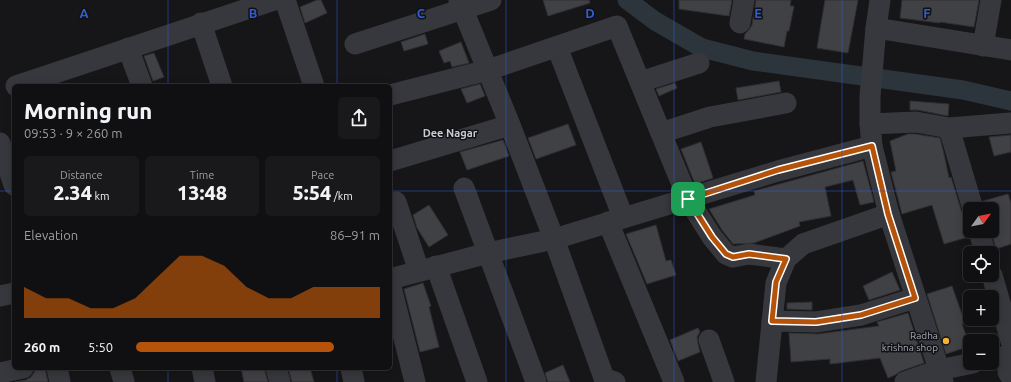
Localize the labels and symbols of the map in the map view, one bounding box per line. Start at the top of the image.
text: A [79,6,89,20]
text: B [249,6,258,20]
text: C [417,6,426,20]
text: D [585,6,595,20]
text: E [754,6,762,20]
text: F [923,6,931,20]
district label: Dee Nagar [423,127,478,139]
pin [671,182,705,216]
north arrow [963,202,999,238]
place label: Radha krishna shop [882,330,938,353]
marker: Radha krishna shop [941,336,951,346]

